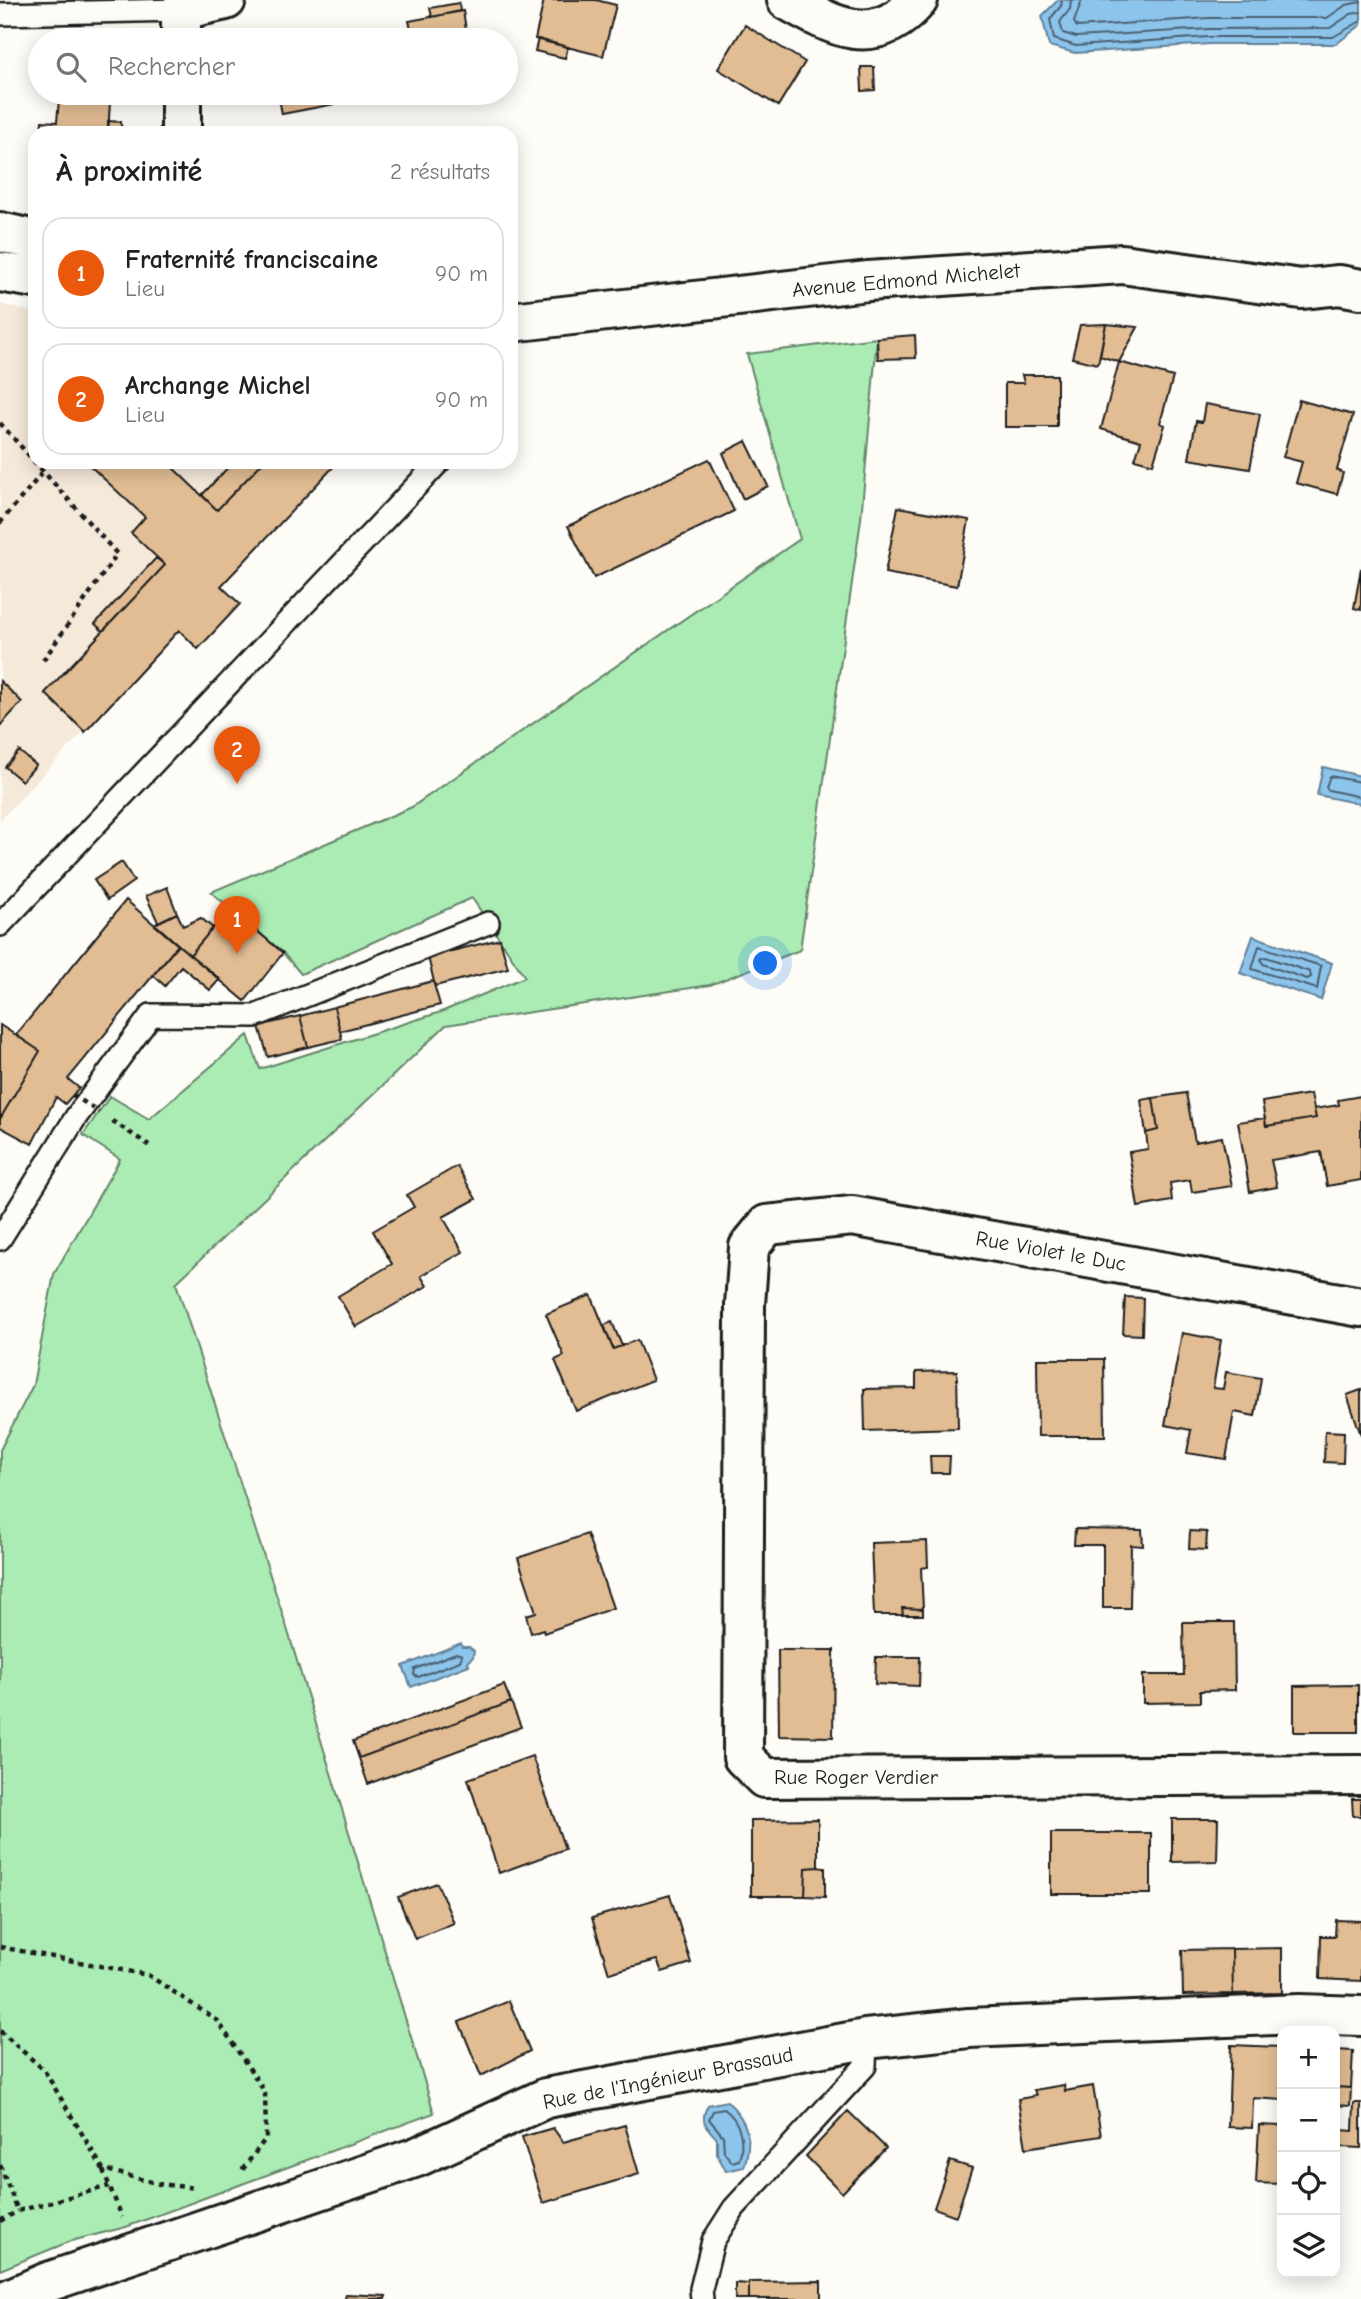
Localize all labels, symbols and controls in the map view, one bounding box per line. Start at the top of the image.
search box [28,28,518,105]
icon: search [52,48,90,86]
text: Rechercher [108,52,235,82]
text: À proximité [56,154,202,189]
text: 2 résultats [390,158,490,185]
text: Fraternité franciscaine [125,245,378,275]
street label: Avenue Edmond Michelet [791,258,1022,302]
text: 1 [76,260,86,287]
text: 90 m [435,260,488,287]
text: Lieu [125,275,165,302]
text: Archange Michel [125,371,311,401]
text: 2 [75,386,87,413]
text: 90 m [435,386,488,413]
text: Lieu [125,401,165,428]
pin: 2 [214,726,260,784]
pin: 1 [214,896,260,954]
your location [748,946,782,980]
street label: Rue Violet le Duc [974,1226,1128,1276]
street label: Rue Roger Verdier [774,1765,939,1789]
map controls [1277,2026,1340,2278]
button: + [1277,2026,1340,2089]
street label: Rue de l'Ingénieur Brassaud [541,2042,795,2114]
button: − [1277,2089,1340,2152]
button: locate [1277,2152,1340,2215]
button: layers [1277,2215,1340,2278]

